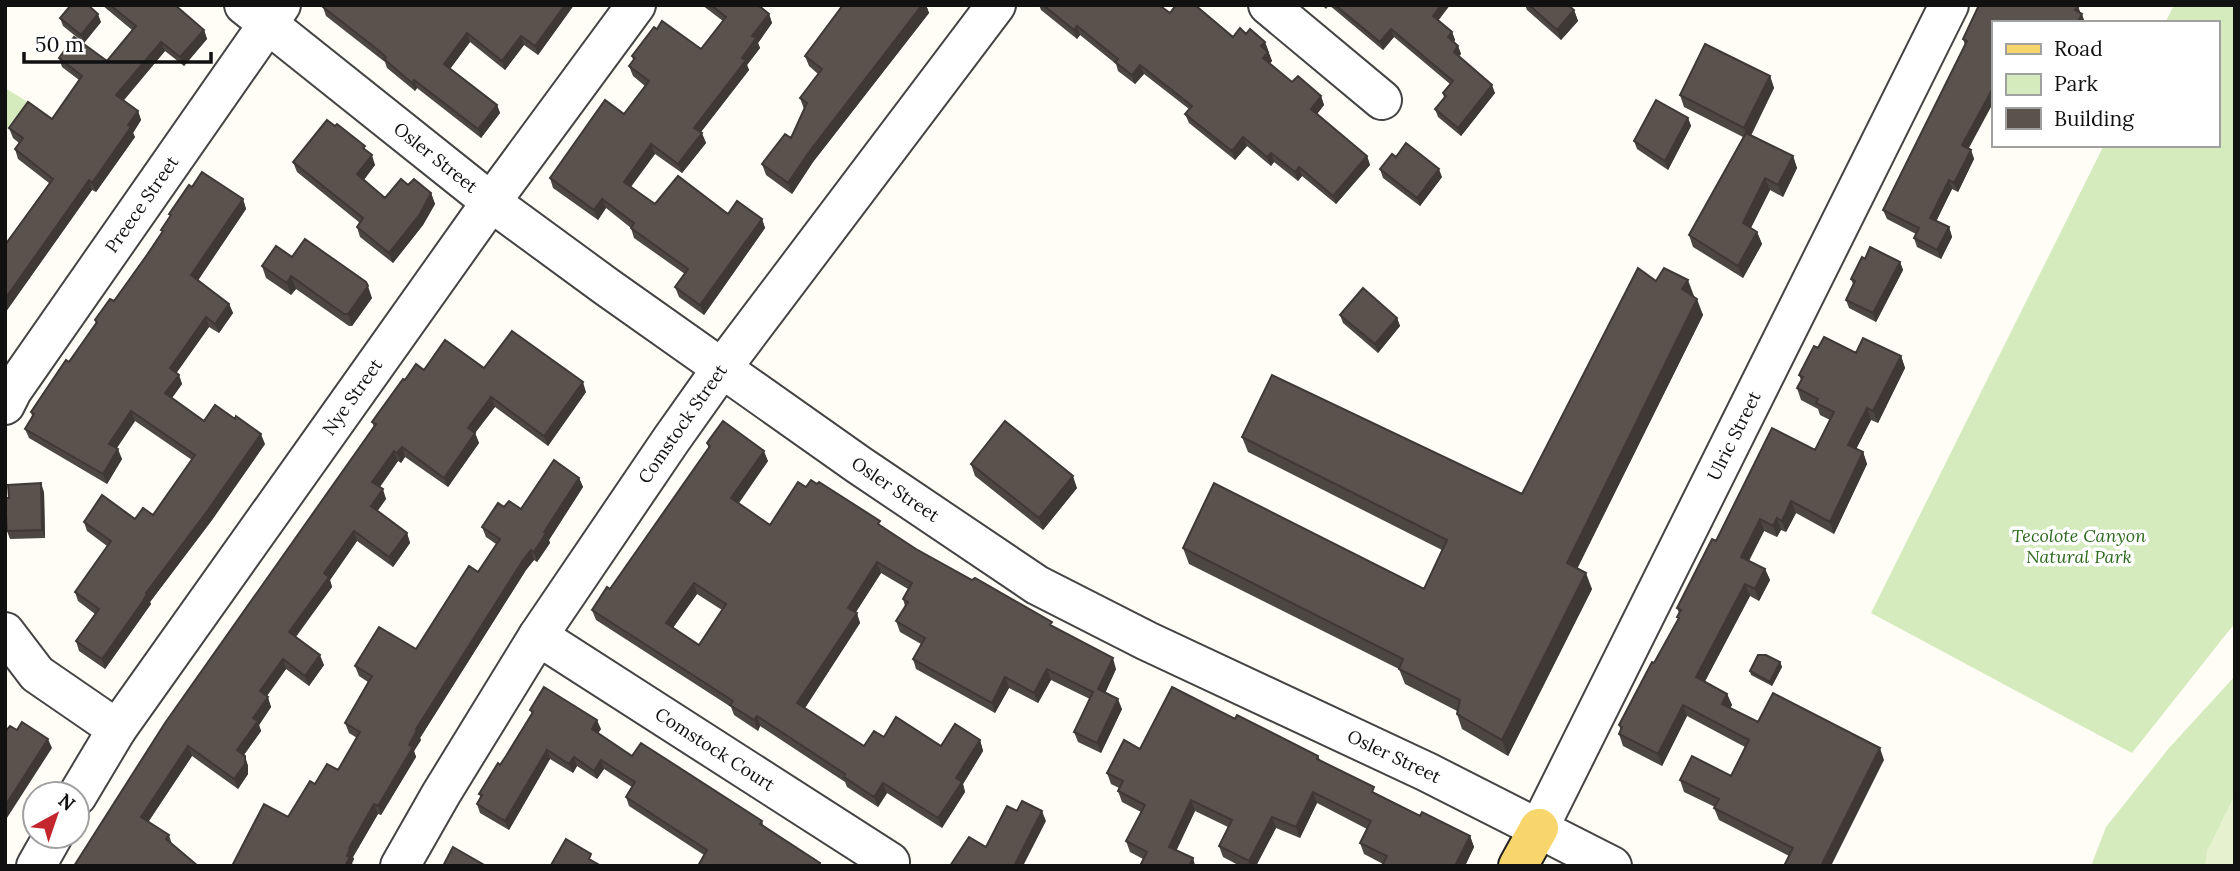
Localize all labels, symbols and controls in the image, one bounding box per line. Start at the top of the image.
scale bar [24,21,212,65]
legend [1992,21,2219,147]
text: 50 m [35,31,84,58]
text: Road [2054,35,2103,62]
text: Park [2054,70,2098,97]
text: Building [2054,105,2134,132]
street label: Osler Street [389,117,482,198]
street label: Preece Street [100,151,183,257]
street label: Nye Street [317,354,387,440]
street label: Comstock Street [633,360,732,488]
street label: Ulric Street [1702,387,1766,484]
street label: Osler Street [847,451,944,527]
park label: Tecolote Canyon Natural Park [2012,524,2146,568]
street label: Comstock Court [651,702,779,796]
street label: Osler Street [1344,724,1445,788]
north arrow [21,780,91,850]
text: N [54,788,81,816]

